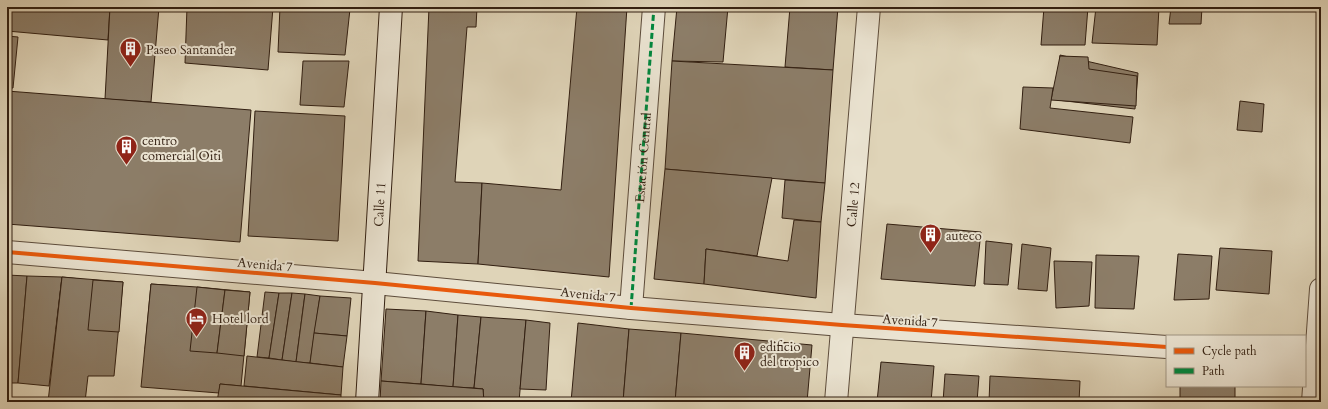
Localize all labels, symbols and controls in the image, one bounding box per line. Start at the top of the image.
building icon: Paseo Santander [117,36,143,69]
place label: Paseo Santander [146,41,235,59]
street label: Estación Central [631,111,656,203]
place label: centro comercial Oiti [142,132,222,165]
building icon: centro comercial Oiti [114,134,140,167]
street label: Calle 11 [370,181,390,227]
street label: Calle 12 [843,181,864,228]
building icon: auteco [918,222,944,255]
place label: auteco [946,227,982,245]
street label: Avenida 7 [236,254,294,276]
street label: Avenida 7 [559,283,617,307]
hotel icon: Hotel lord [183,305,209,338]
place label: Hotel lord [212,310,269,328]
street label: Avenida 7 [882,310,939,332]
legend [1166,335,1306,387]
place label: edificio del tropico [760,338,819,371]
building icon: edificio del tropico [731,340,757,373]
text: Cycle path [1202,343,1257,359]
text: Path [1202,363,1225,379]

